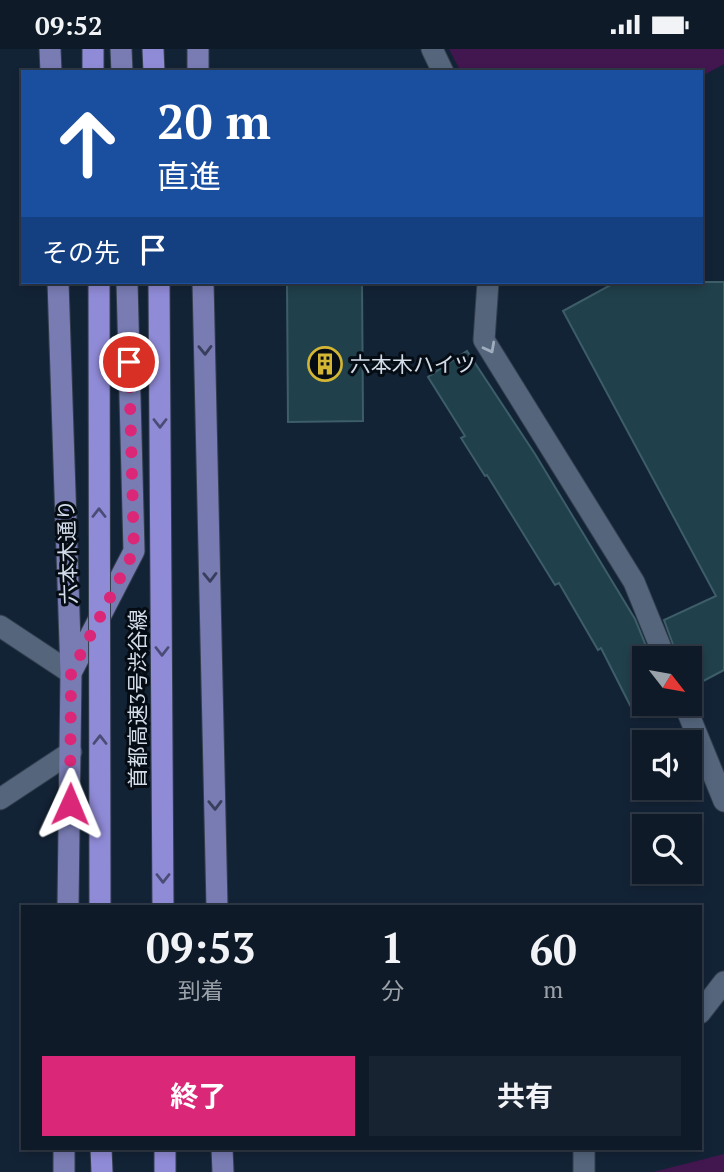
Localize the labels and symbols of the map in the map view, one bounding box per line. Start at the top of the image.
pin [99,332,159,392]
one-way arrow [481,341,495,354]
one-way arrow [197,345,212,356]
building icon: 六本木ハイツ [306,345,344,383]
place label: 六本木ハイツ [350,350,476,378]
one-way arrow [152,419,168,429]
street label: 六本木通り [51,499,83,605]
one-way arrow [91,507,107,518]
one-way arrow [202,572,217,583]
street label: 首都高速3号渋谷線 [123,609,151,789]
one-way arrow [154,646,170,657]
north arrow [632,646,702,716]
one-way arrow [92,735,108,745]
position arrow [33,767,107,841]
one-way arrow [207,800,222,811]
one-way arrow [155,874,171,884]

